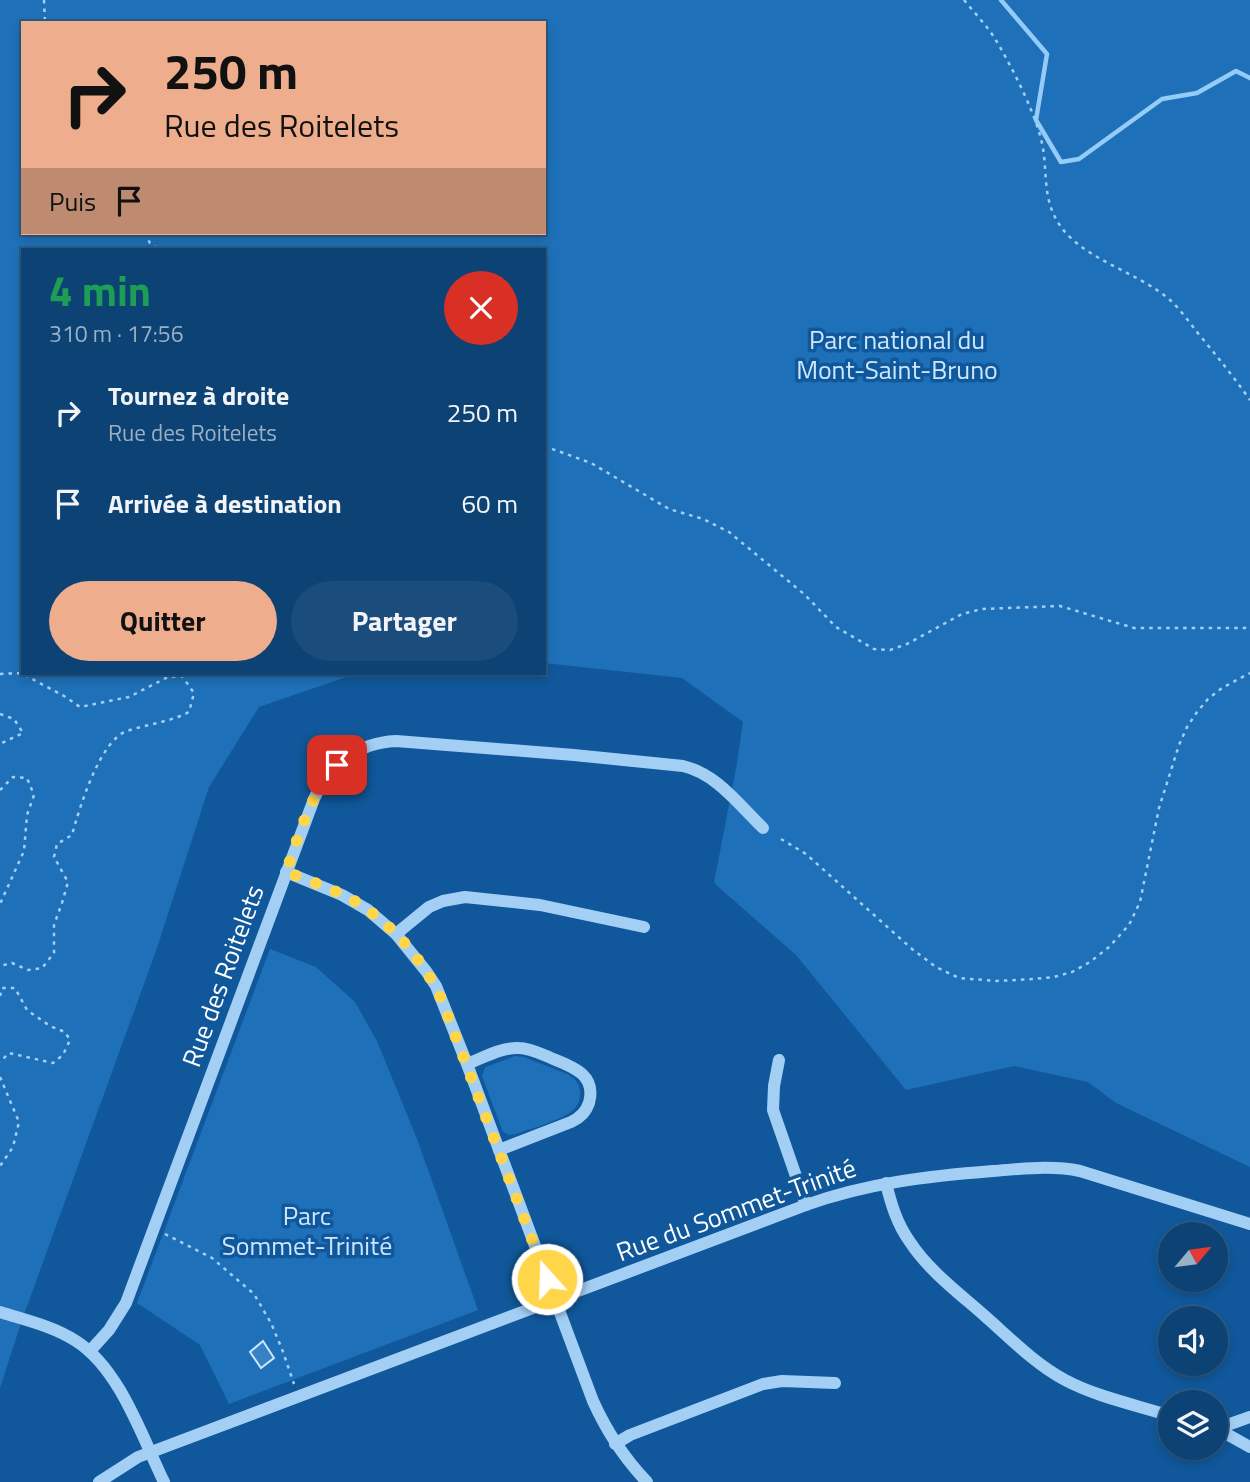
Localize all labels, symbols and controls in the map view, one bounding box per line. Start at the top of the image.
text: 250 m [164,33,298,108]
icon: right [49,49,140,140]
text: Rue des Roitelets [164,101,399,149]
text: Puis [49,182,96,221]
icon: arrive [110,182,148,220]
text: 4 min [49,258,151,322]
button: close [444,271,518,345]
text: 310 m · 17:56 [49,316,184,351]
park label: Parc national du Mont-Saint-Bruno [796,320,998,389]
text: Tournez à droite [108,376,289,415]
text: 250 m [447,393,518,432]
icon: right [49,394,87,432]
text: Rue des Roitelets [108,415,277,450]
text: Arrivée à destination [108,484,342,523]
text: 60 m [461,484,518,523]
icon: arrive [49,485,87,523]
button: Quitter [49,581,277,661]
button: Partager [291,581,518,661]
pin [307,735,367,795]
icon: arrive [318,746,356,784]
street label: Rue des Roitelets [172,879,274,1072]
street label: Rue du Sommet-Trinité [611,1148,861,1271]
park label: Parc Sommet-Trinité [222,1196,392,1265]
north arrow [1158,1222,1228,1292]
map controls [1158,1222,1228,1460]
position arrow [510,1242,584,1316]
button: sound [1158,1306,1228,1376]
button: layers [1158,1390,1228,1460]

